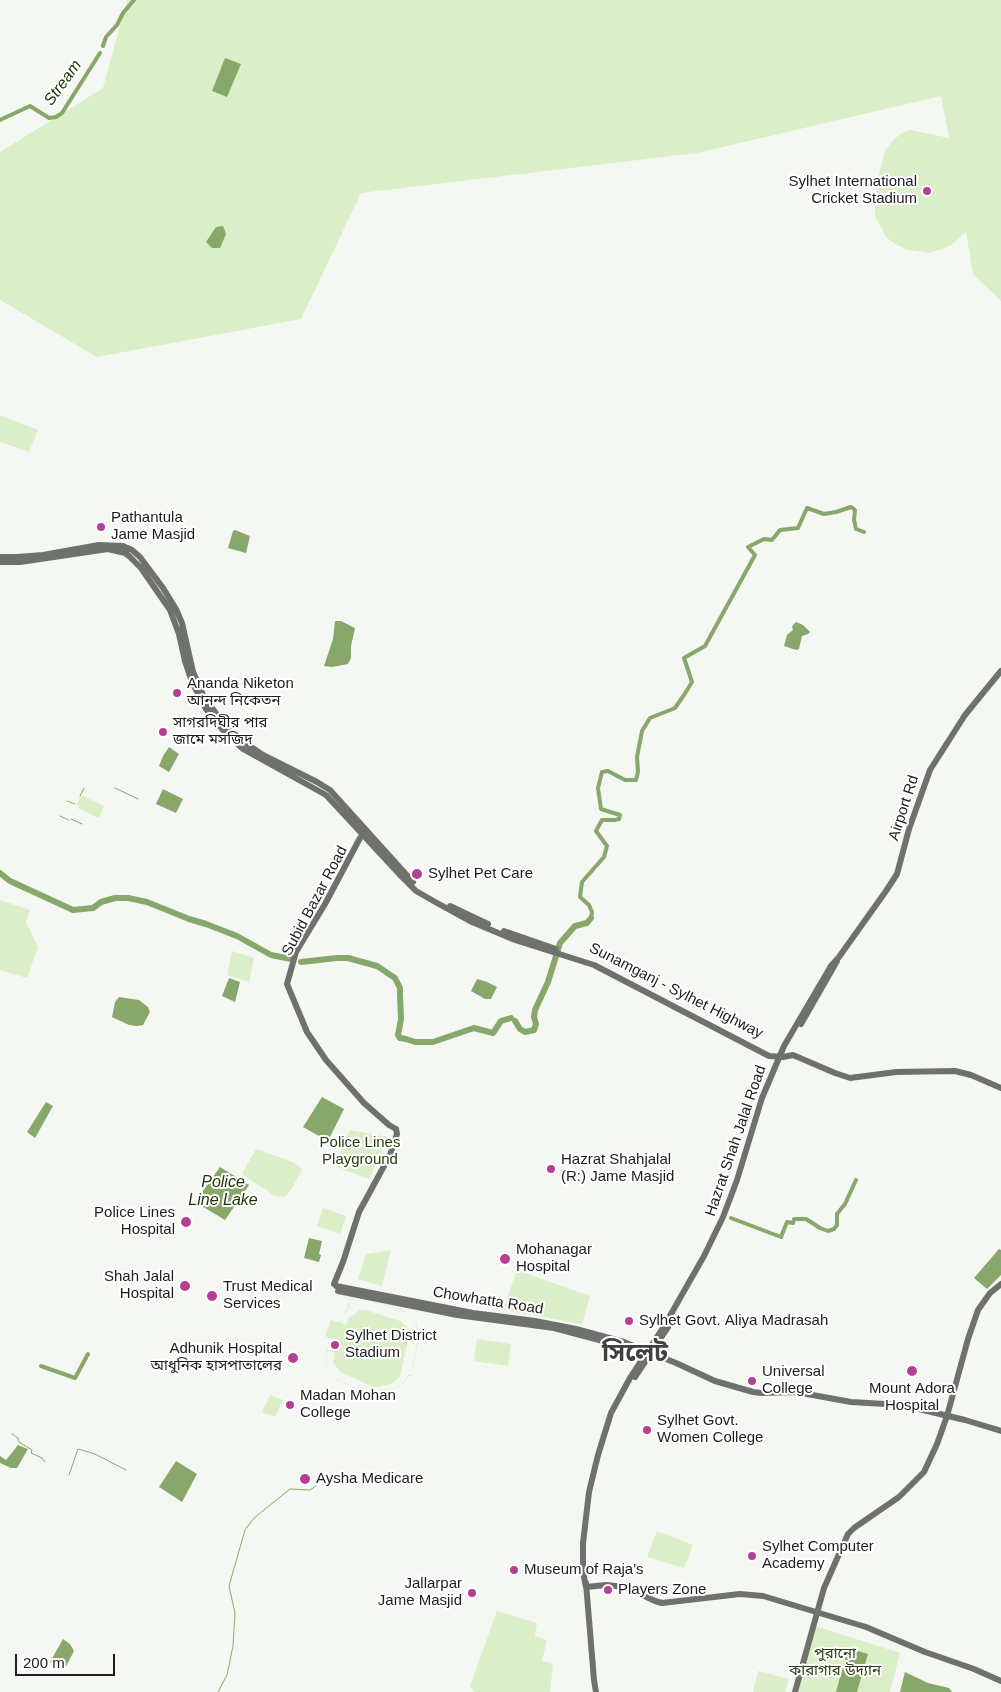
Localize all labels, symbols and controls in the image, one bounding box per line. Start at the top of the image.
water label: Stream [40,56,86,110]
place label: Sylhet International Cricket Stadium [789,173,917,208]
marker: Sylhet International Cricket Stadium [921,185,933,197]
place label: Pathantula Jame Masjid [111,509,195,544]
marker: Pathantula Jame Masjid [95,521,107,533]
place label: Ananda Niketon আনন্দ নিকেতন [187,675,294,710]
marker: Ananda Niketon আনন্দ নিকেতন [171,687,183,699]
place label: সাগরদিঘীর পার জামে মসজিদ [173,714,267,749]
marker: সাগরদিঘীর পার জামে মসজিদ [157,726,169,738]
street label: Airport Rd [885,773,923,843]
street label: Subid Bazar Road [278,843,352,959]
place label: Sylhet Pet Care [428,865,533,883]
marker: Sylhet Pet Care [410,867,424,881]
street label: Sunamganj - Sylhet Highway [586,939,766,1043]
street label: Hazrat Shah Jalal Road [702,1063,770,1219]
park label: Police Lines Playground [320,1134,400,1169]
place label: Hazrat Shahjalal (R:) Jame Masjid [561,1151,674,1186]
marker: Hazrat Shahjalal (R:) Jame Masjid [545,1163,557,1175]
water label: Police Line Lake [188,1173,258,1211]
place label: Police Lines Hospital [94,1204,175,1239]
marker: Police Lines Hospital [179,1215,193,1229]
place label: Mohanagar Hospital [516,1241,592,1276]
marker: Mohanagar Hospital [498,1252,512,1266]
place label: Shah Jalal Hospital [104,1268,174,1303]
place label: Trust Medical Services [223,1278,312,1313]
marker: Shah Jalal Hospital [178,1279,192,1293]
street label: Chowhatta Road [431,1283,545,1319]
marker: Trust Medical Services [205,1289,219,1303]
place label: Sylhet Govt. Aliya Madrasah [639,1312,828,1330]
marker: Sylhet Govt. Aliya Madrasah [623,1315,635,1327]
place label: Sylhet District Stadium [345,1327,437,1362]
marker: Sylhet District Stadium [329,1339,341,1351]
district label: সিলেট [602,1339,668,1369]
place label: Adhunik Hospital আধুনিক হাসপাতালের [150,1340,282,1375]
marker: Adhunik Hospital আধুনিক হাসপাতালের [286,1351,300,1365]
place label: Universal College [762,1363,825,1398]
marker: Mount Adora Hospital [905,1364,919,1378]
marker: Universal College [746,1375,758,1387]
place label: Mount Adora Hospital [869,1380,955,1415]
place label: Madan Mohan College [300,1387,396,1422]
marker: Madan Mohan College [284,1399,296,1411]
place label: Sylhet Govt. Women College [657,1412,763,1447]
marker: Sylhet Govt. Women College [641,1424,653,1436]
place label: Aysha Medicare [316,1470,423,1488]
marker: Aysha Medicare [298,1472,312,1486]
place label: Sylhet Computer Academy [762,1538,874,1573]
marker: Sylhet Computer Academy [746,1550,758,1562]
place label: Museum of Raja's [524,1561,644,1579]
marker: Museum of Raja's [508,1564,520,1576]
place label: Jallarpar Jame Masjid [378,1575,462,1610]
place label: Players Zone [618,1581,706,1599]
marker: Players Zone [602,1584,614,1596]
marker: Jallarpar Jame Masjid [466,1587,478,1599]
scale bar [18,1644,118,1676]
park label: পুরানো কারাগার উদ্যান [789,1645,881,1680]
text: 200 m [23,1654,65,1671]

